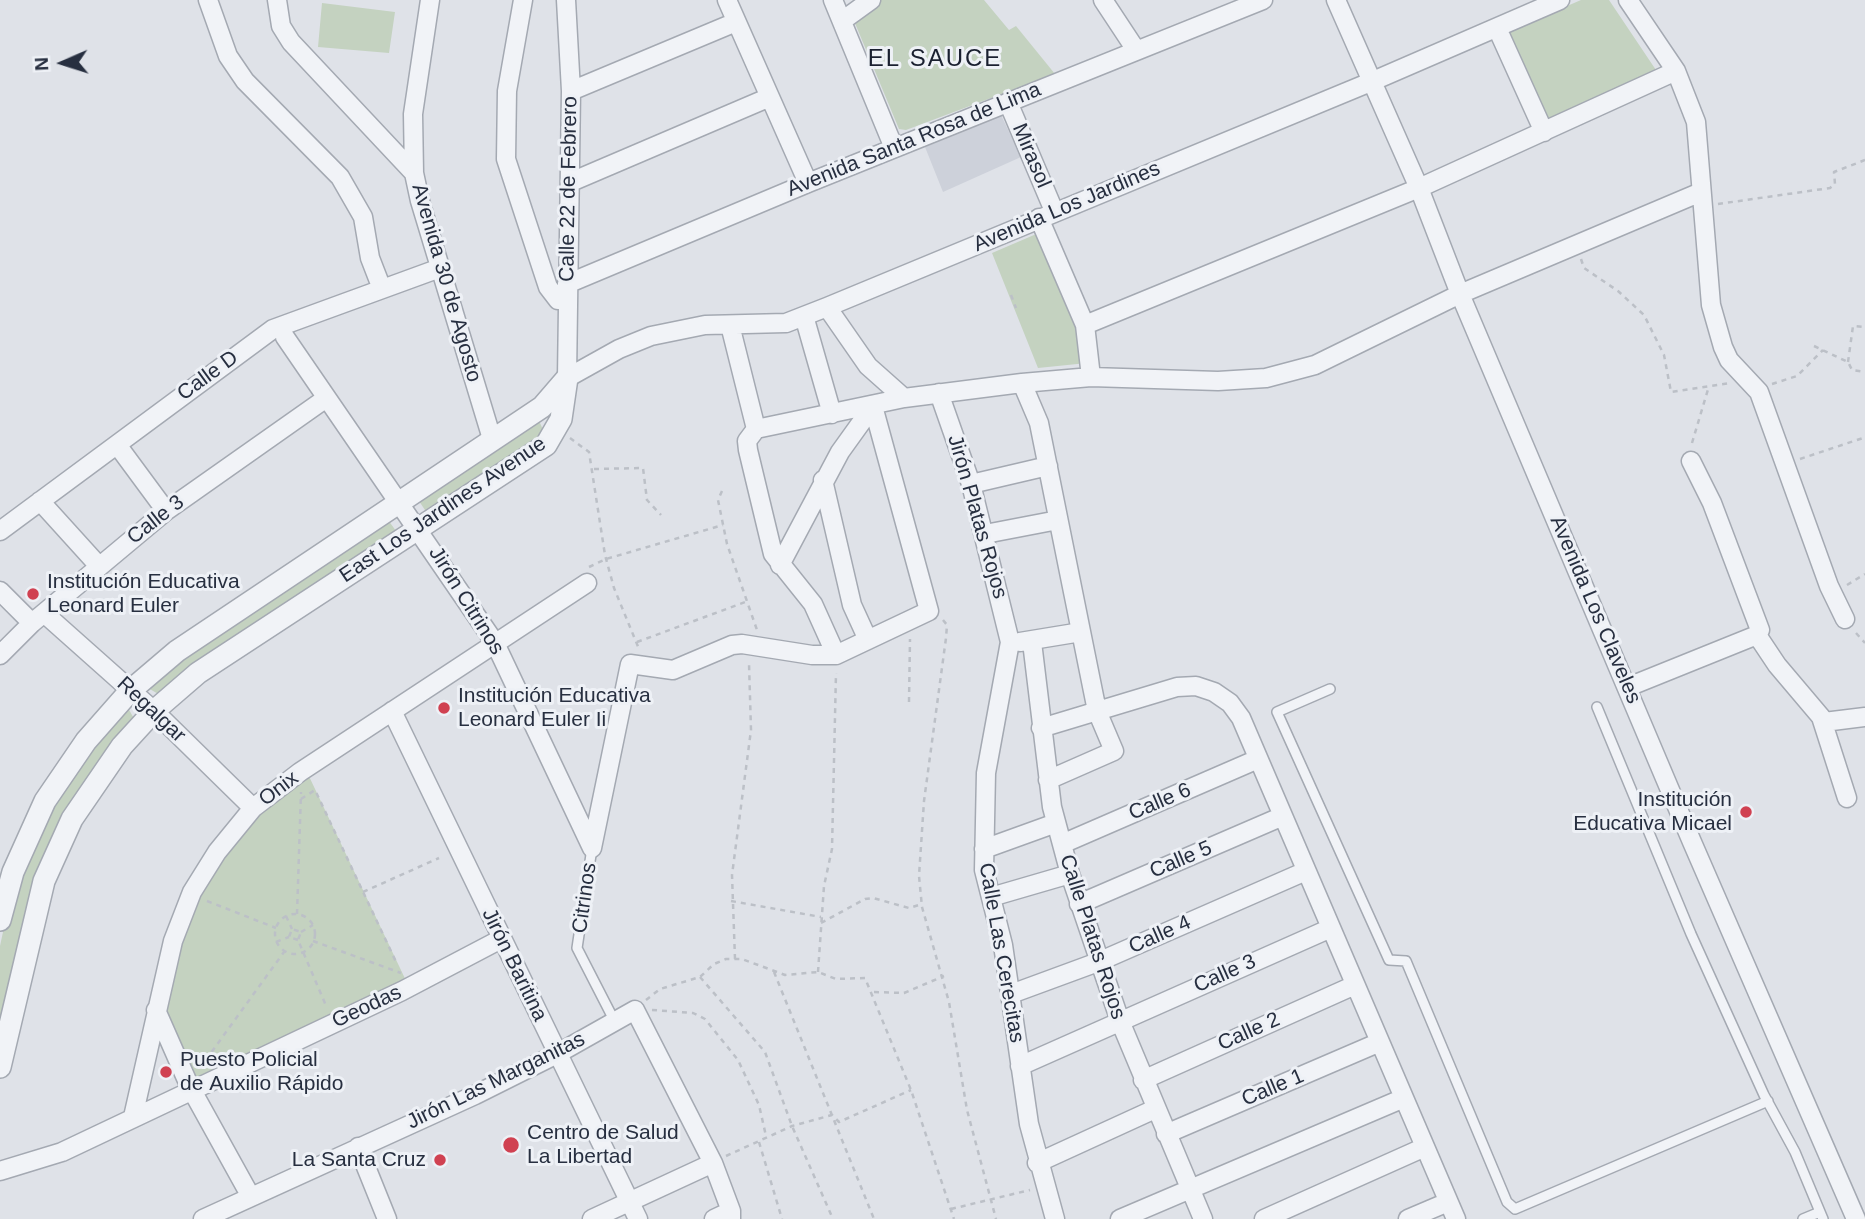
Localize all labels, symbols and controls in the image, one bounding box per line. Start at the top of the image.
north arrow [28,28,98,98]
district label: EL SAUCE [869,45,1001,73]
text: N [31,57,52,72]
street label: Avenida Santa Rosa de Lima [783,77,1045,203]
street label: Calle 22 de Febrero [555,96,583,282]
street label: Mirasol [1006,120,1056,192]
street label: Avenida Los Jardines [970,156,1164,258]
street label: Avenida 30 de Agosto [406,181,486,385]
street label: Calle D [173,346,243,406]
street label: East Los Jardines Avenue [335,431,551,589]
street label: Jirón Platas Rojos [942,432,1012,602]
street label: Calle 3 [122,490,190,550]
street label: Avenida Los Claveles [1544,512,1646,708]
street label: Jirón Citrinos [423,542,509,660]
place label: Institución Educativa Leonard Euler [47,569,240,619]
marker: Institución Educativa Leonard Euler [25,586,41,602]
street label: Regalgar [111,672,191,748]
place label: Institución Educativa Leonard Euler Ii [458,683,651,733]
marker: Institución Educativa Leonard Euler Ii [436,700,452,716]
street label: Onix [254,766,304,812]
street label: Calle 6 [1125,778,1195,826]
place label: Institución Educativa Micael [1573,787,1732,837]
marker: Institución Educativa Micael [1738,804,1754,820]
street label: Calle 5 [1146,836,1216,884]
street label: Calle Platas Rojos [1054,852,1130,1022]
street label: Citrinos [568,861,602,935]
street label: Calle Las Cerecitas [973,861,1029,1045]
street label: Jirón Baritina [476,904,552,1026]
street label: Calle 4 [1125,910,1195,960]
street label: Calle 3 [1190,949,1260,999]
street label: Geodas [328,980,406,1034]
street label: Calle 2 [1214,1007,1284,1057]
street label: Jirón Las Marganitas [403,1027,589,1135]
place label: Puesto Policial de Auxilio Rápido [180,1047,343,1097]
marker: Puesto Policial de Auxilio Rápido [158,1064,174,1080]
street label: Calle 1 [1238,1064,1308,1112]
place label: Centro de Salud La Libertad [527,1120,679,1170]
marker: Centro de Salud La Libertad [501,1135,521,1155]
place label: La Santa Cruz [292,1147,426,1173]
marker: La Santa Cruz [432,1152,448,1168]

